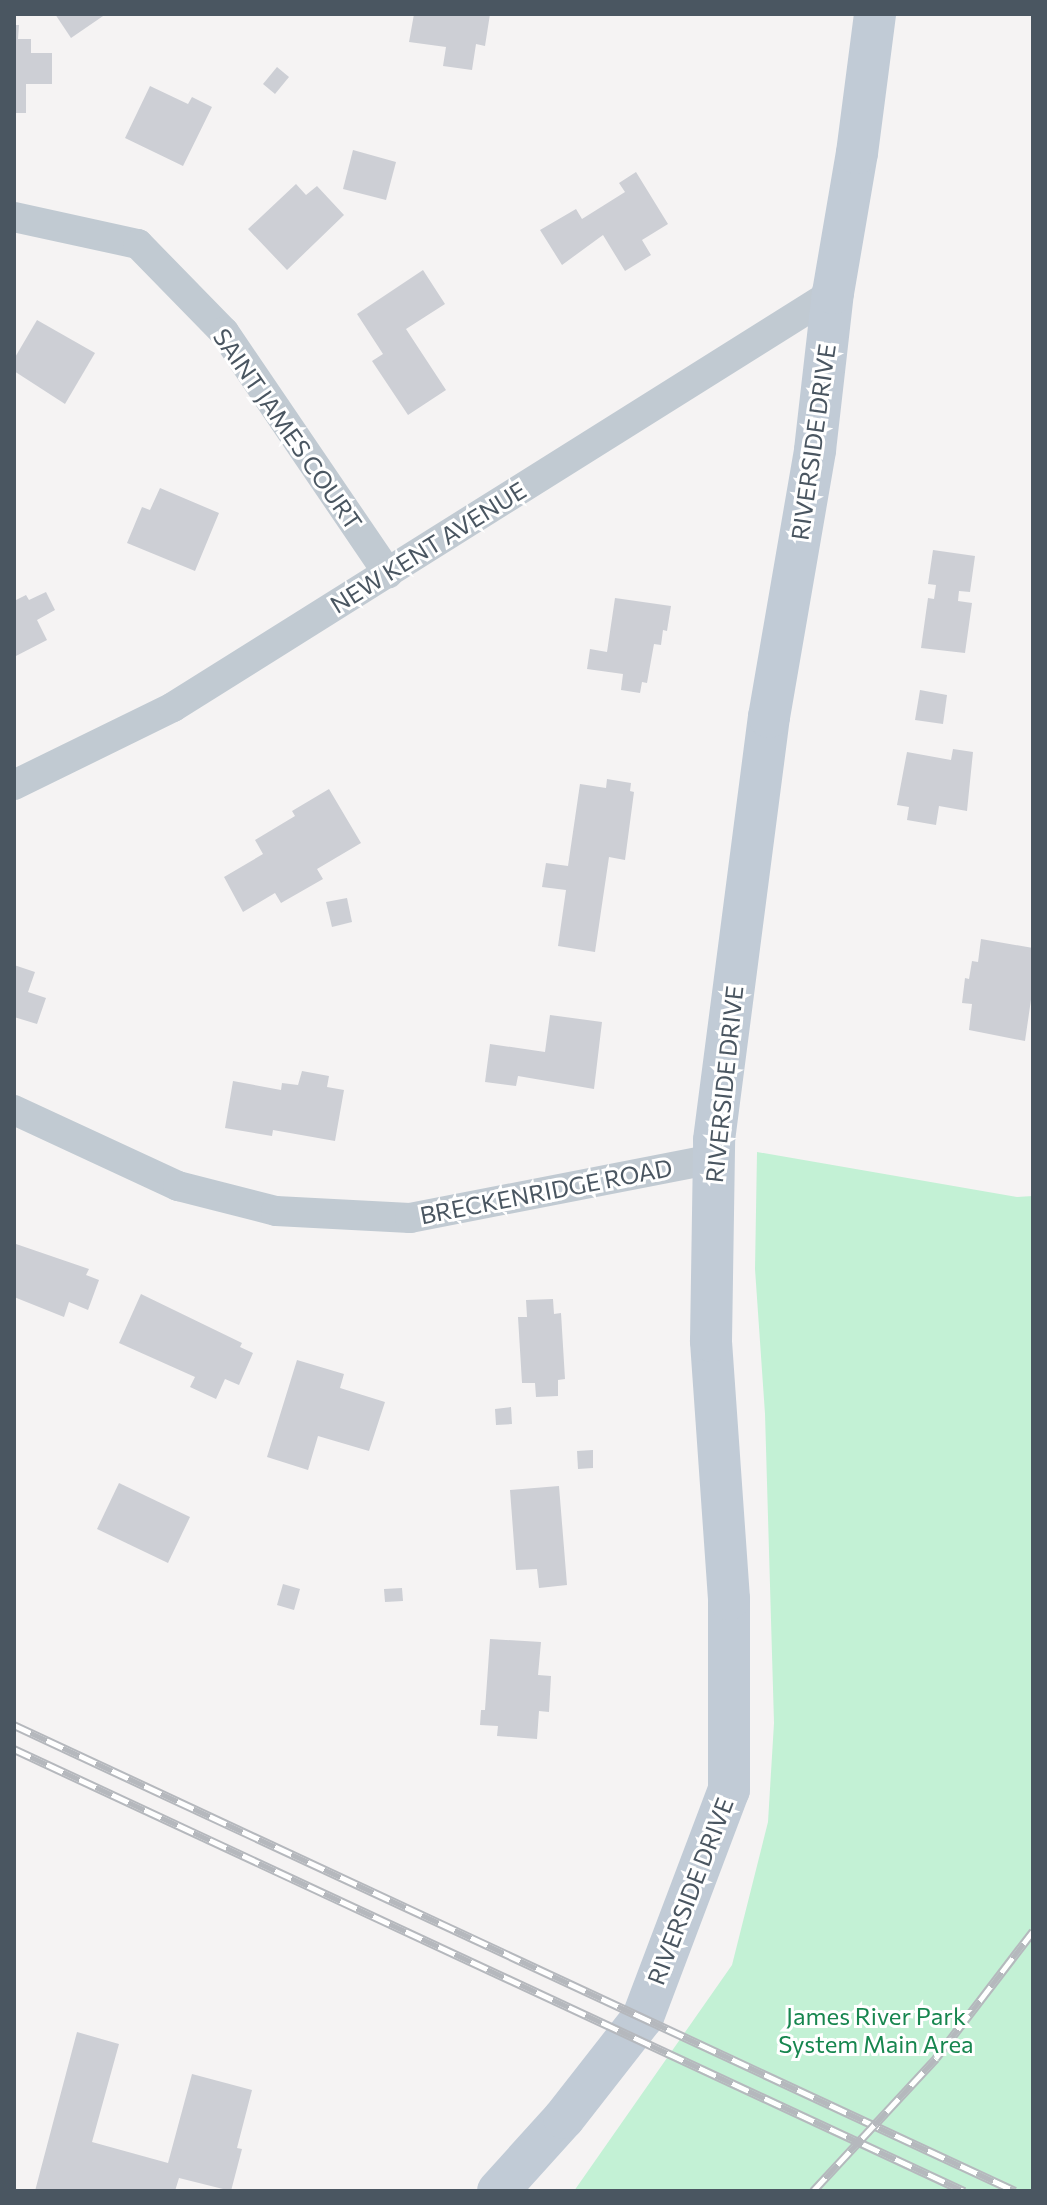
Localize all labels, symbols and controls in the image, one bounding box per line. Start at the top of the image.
street label: SAINT JAMES COURT [208,323,368,535]
street label: RIVERSIDE DRIVE [785,342,841,542]
street label: NEW KENT AVENUE [325,475,531,619]
street label: RIVERSIDE DRIVE [699,984,749,1184]
street label: BRECKENRIDGE ROAD [417,1152,675,1230]
street label: RIVERSIDE DRIVE [641,1793,739,1989]
park label: James River Park System Main Area [778,2002,974,2058]

